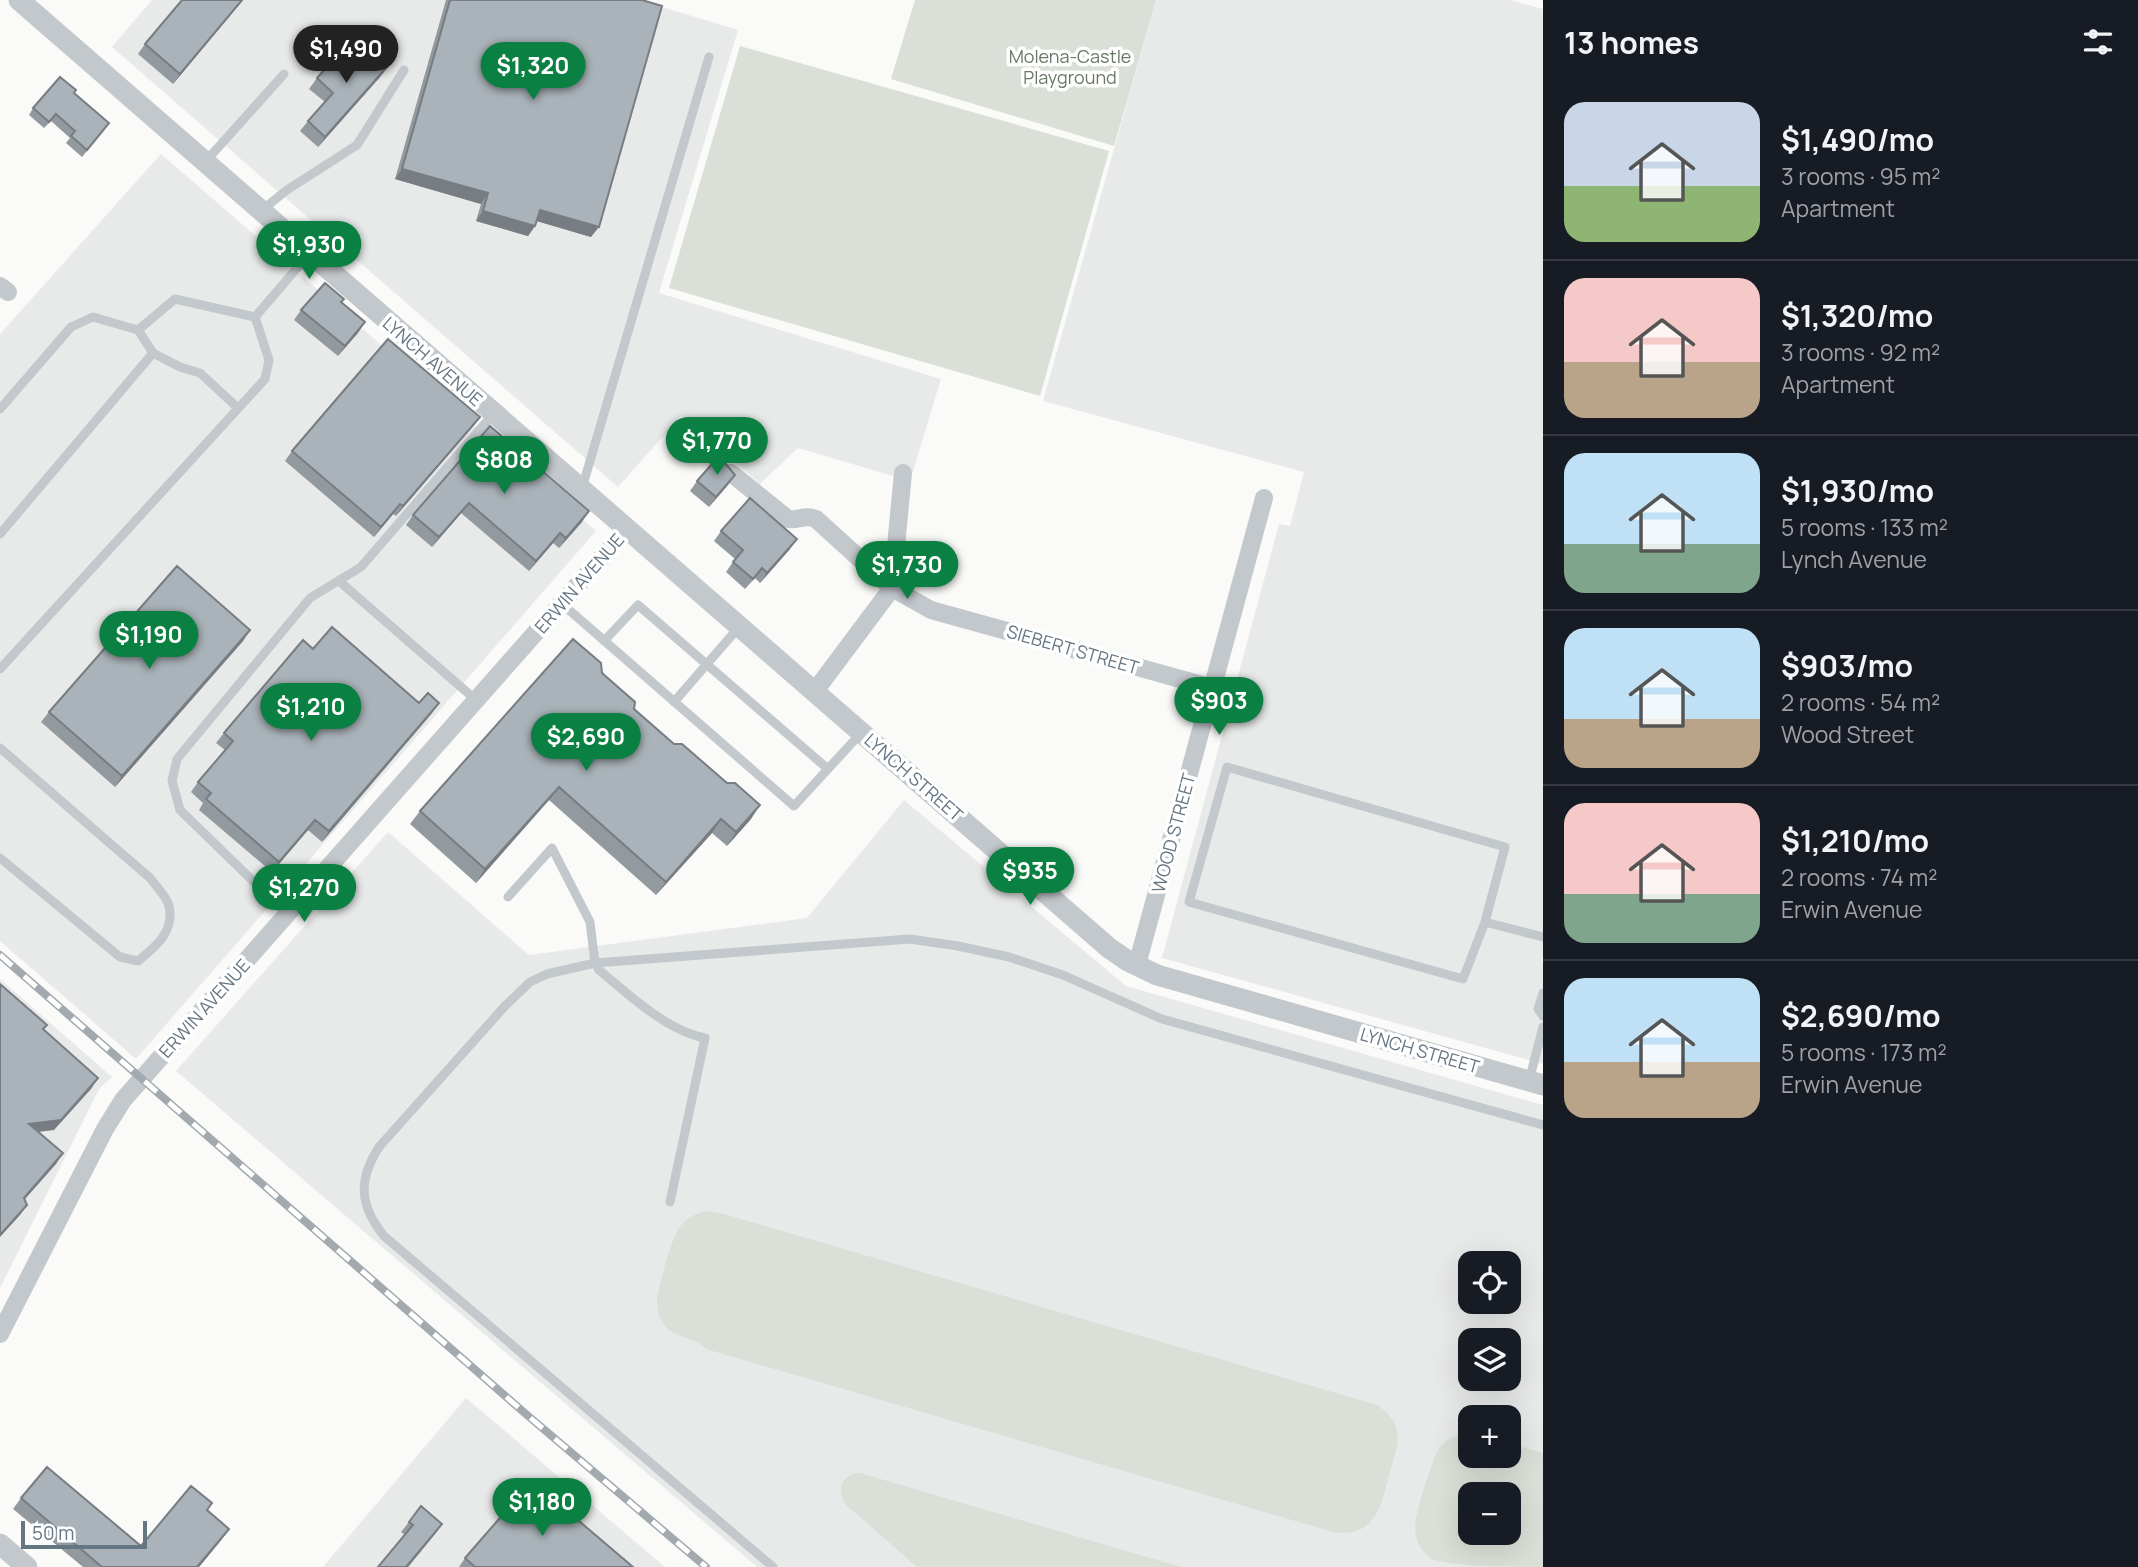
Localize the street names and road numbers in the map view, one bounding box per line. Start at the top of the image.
street label: LYNCH AVENUE [378,311,488,411]
street label: ERWIN AVENUE [529,528,629,638]
street label: SIEBERT STREET [1004,619,1142,679]
street label: LYNCH STREET [860,728,968,827]
street label: WOOD STREET [1146,770,1201,895]
street label: ERWIN AVENUE [153,954,255,1062]
street label: LYNCH STREET [1358,1022,1483,1079]

